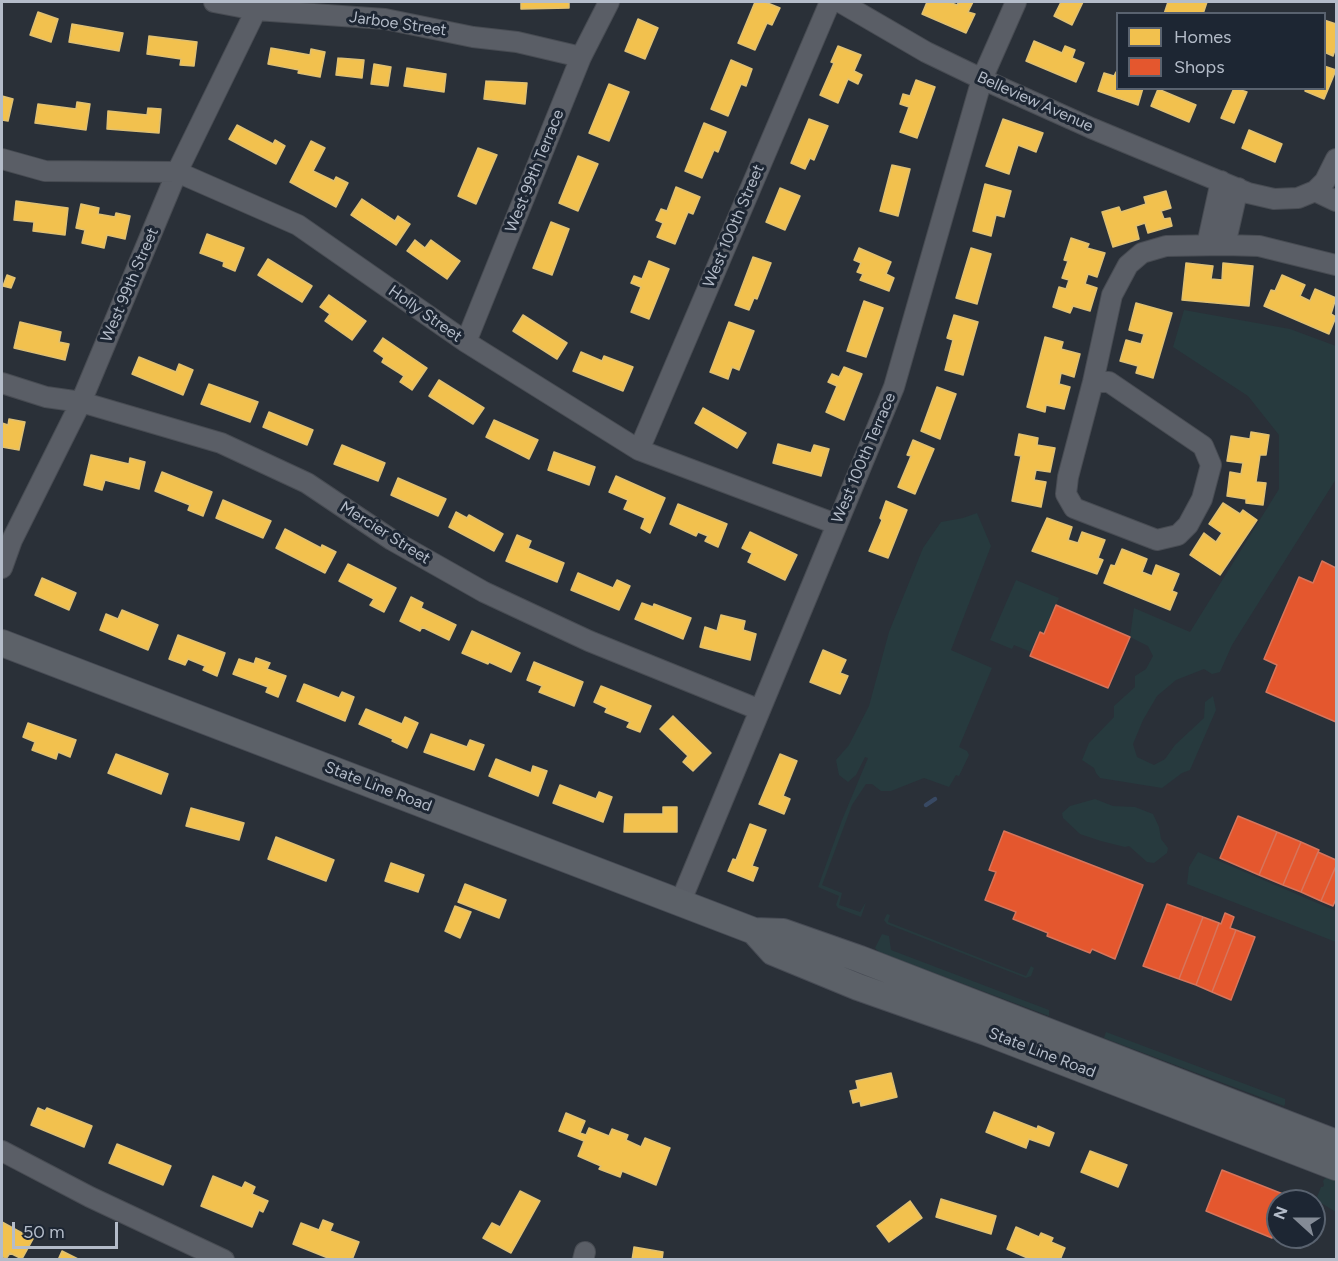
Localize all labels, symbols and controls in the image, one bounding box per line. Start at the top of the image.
street label: Jarboe Street [348,8,448,40]
legend [1116,12,1326,90]
text: Homes [1174,26,1232,48]
text: Shops [1174,56,1225,78]
street label: Belleview Avenue [974,68,1096,136]
street label: West 99th Terrace [502,107,568,235]
street label: West 100th Street [699,162,769,290]
street label: West 99th Street [97,225,163,345]
street label: Holly Street [384,282,466,346]
street label: West 100th Terrace [828,390,900,526]
street label: Mercier Street [336,498,434,568]
street label: State Line Road [322,758,434,816]
street label: State Line Road [986,1024,1098,1082]
north arrow [1266,1189,1326,1249]
text: N [1270,1204,1292,1222]
scale bar [15,1210,122,1248]
text: 50 m [23,1221,65,1243]

